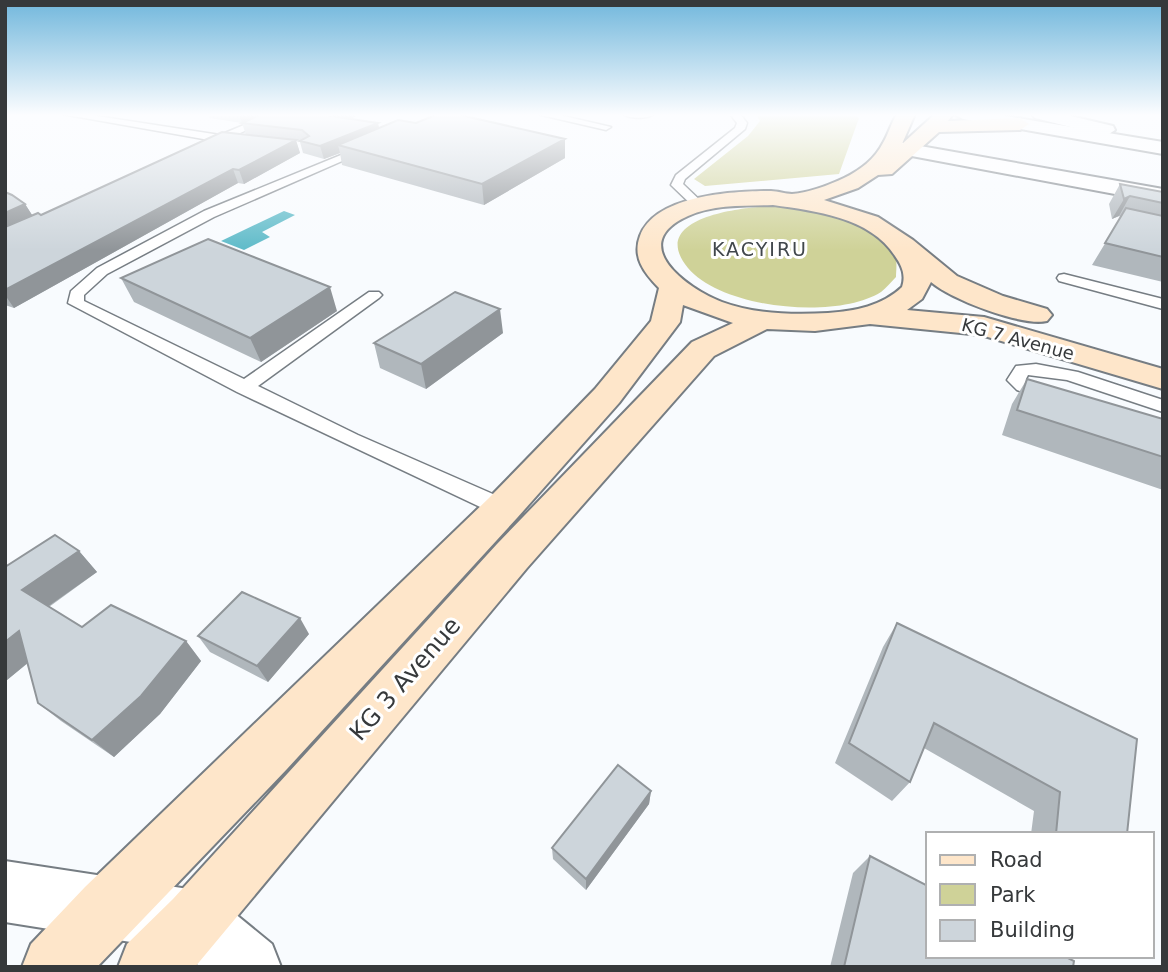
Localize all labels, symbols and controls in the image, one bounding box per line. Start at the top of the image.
district label: KACYIRU [712,238,808,260]
street label: KG 7 Avenue [959,314,1077,364]
street label: KG 3 Avenue [344,612,466,746]
legend [926,832,1154,958]
text: Road [990,848,1043,872]
text: Park [990,883,1036,907]
text: Building [990,918,1075,942]

